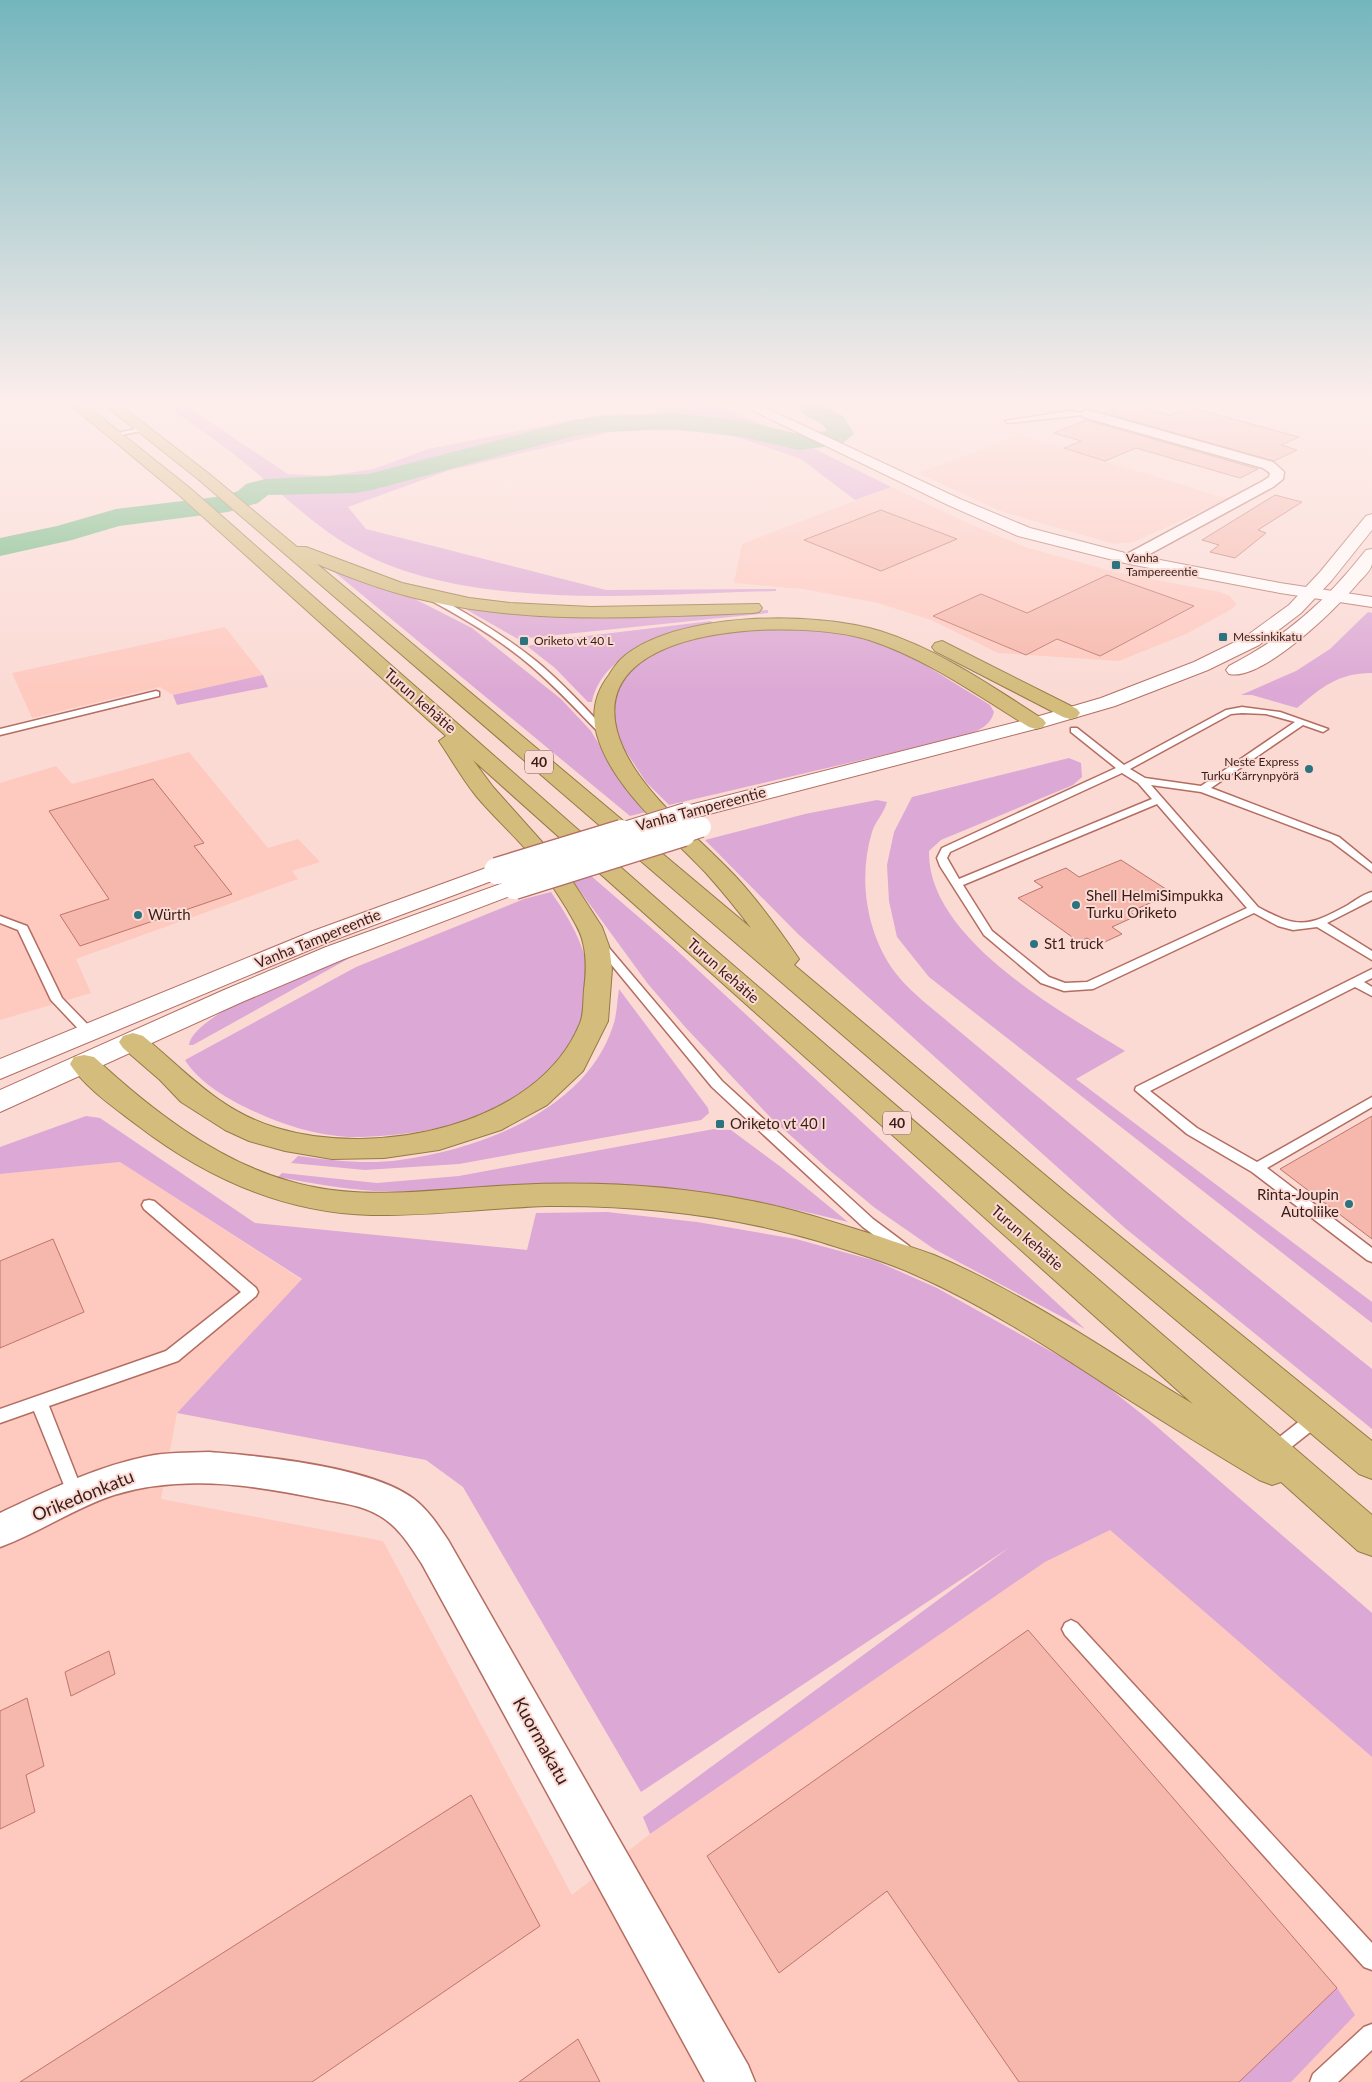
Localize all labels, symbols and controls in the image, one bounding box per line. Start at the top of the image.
place label: Vanha Tampereentie [1126,550,1198,579]
marker: Vanha Tampereentie [1110,559,1122,571]
place label: Messinkikatu [1233,629,1302,644]
marker: Messinkikatu [1217,631,1229,643]
place label: Oriketo vt 40 L [534,633,613,648]
marker: Oriketo vt 40 L [518,635,530,647]
street label: Turun kehätie [381,664,460,737]
road number: 40 [525,750,553,774]
place label: Neste Express Turku Kärrynpyörä [1201,754,1299,783]
marker: Neste Express Turku Kärrynpyörä [1303,763,1315,775]
street label: Vanha Tampereentie [634,782,768,834]
place label: Shell HelmiSimpukka Turku Oriketo [1086,886,1223,921]
marker: Shell HelmiSimpukka Turku Oriketo [1070,899,1082,911]
place label: Würth [148,905,191,923]
street label: Vanha Tampereentie [252,905,383,971]
marker: Würth [132,909,144,921]
street label: Turun kehätie [684,934,763,1007]
place label: St1 truck [1044,934,1104,952]
marker: St1 truck [1028,938,1040,950]
road number: 40 [883,1112,911,1134]
place label: Oriketo vt 40 I [730,1114,826,1132]
marker: Oriketo vt 40 I [714,1118,726,1130]
place label: Rinta-Joupin Autoliike [1257,1185,1339,1220]
marker: Rinta-Joupin Autoliike [1343,1198,1355,1210]
street label: Turun kehätie [988,1201,1067,1274]
street label: Orikedonkatu [28,1465,137,1526]
street label: Kuormakatu [509,1693,575,1788]

